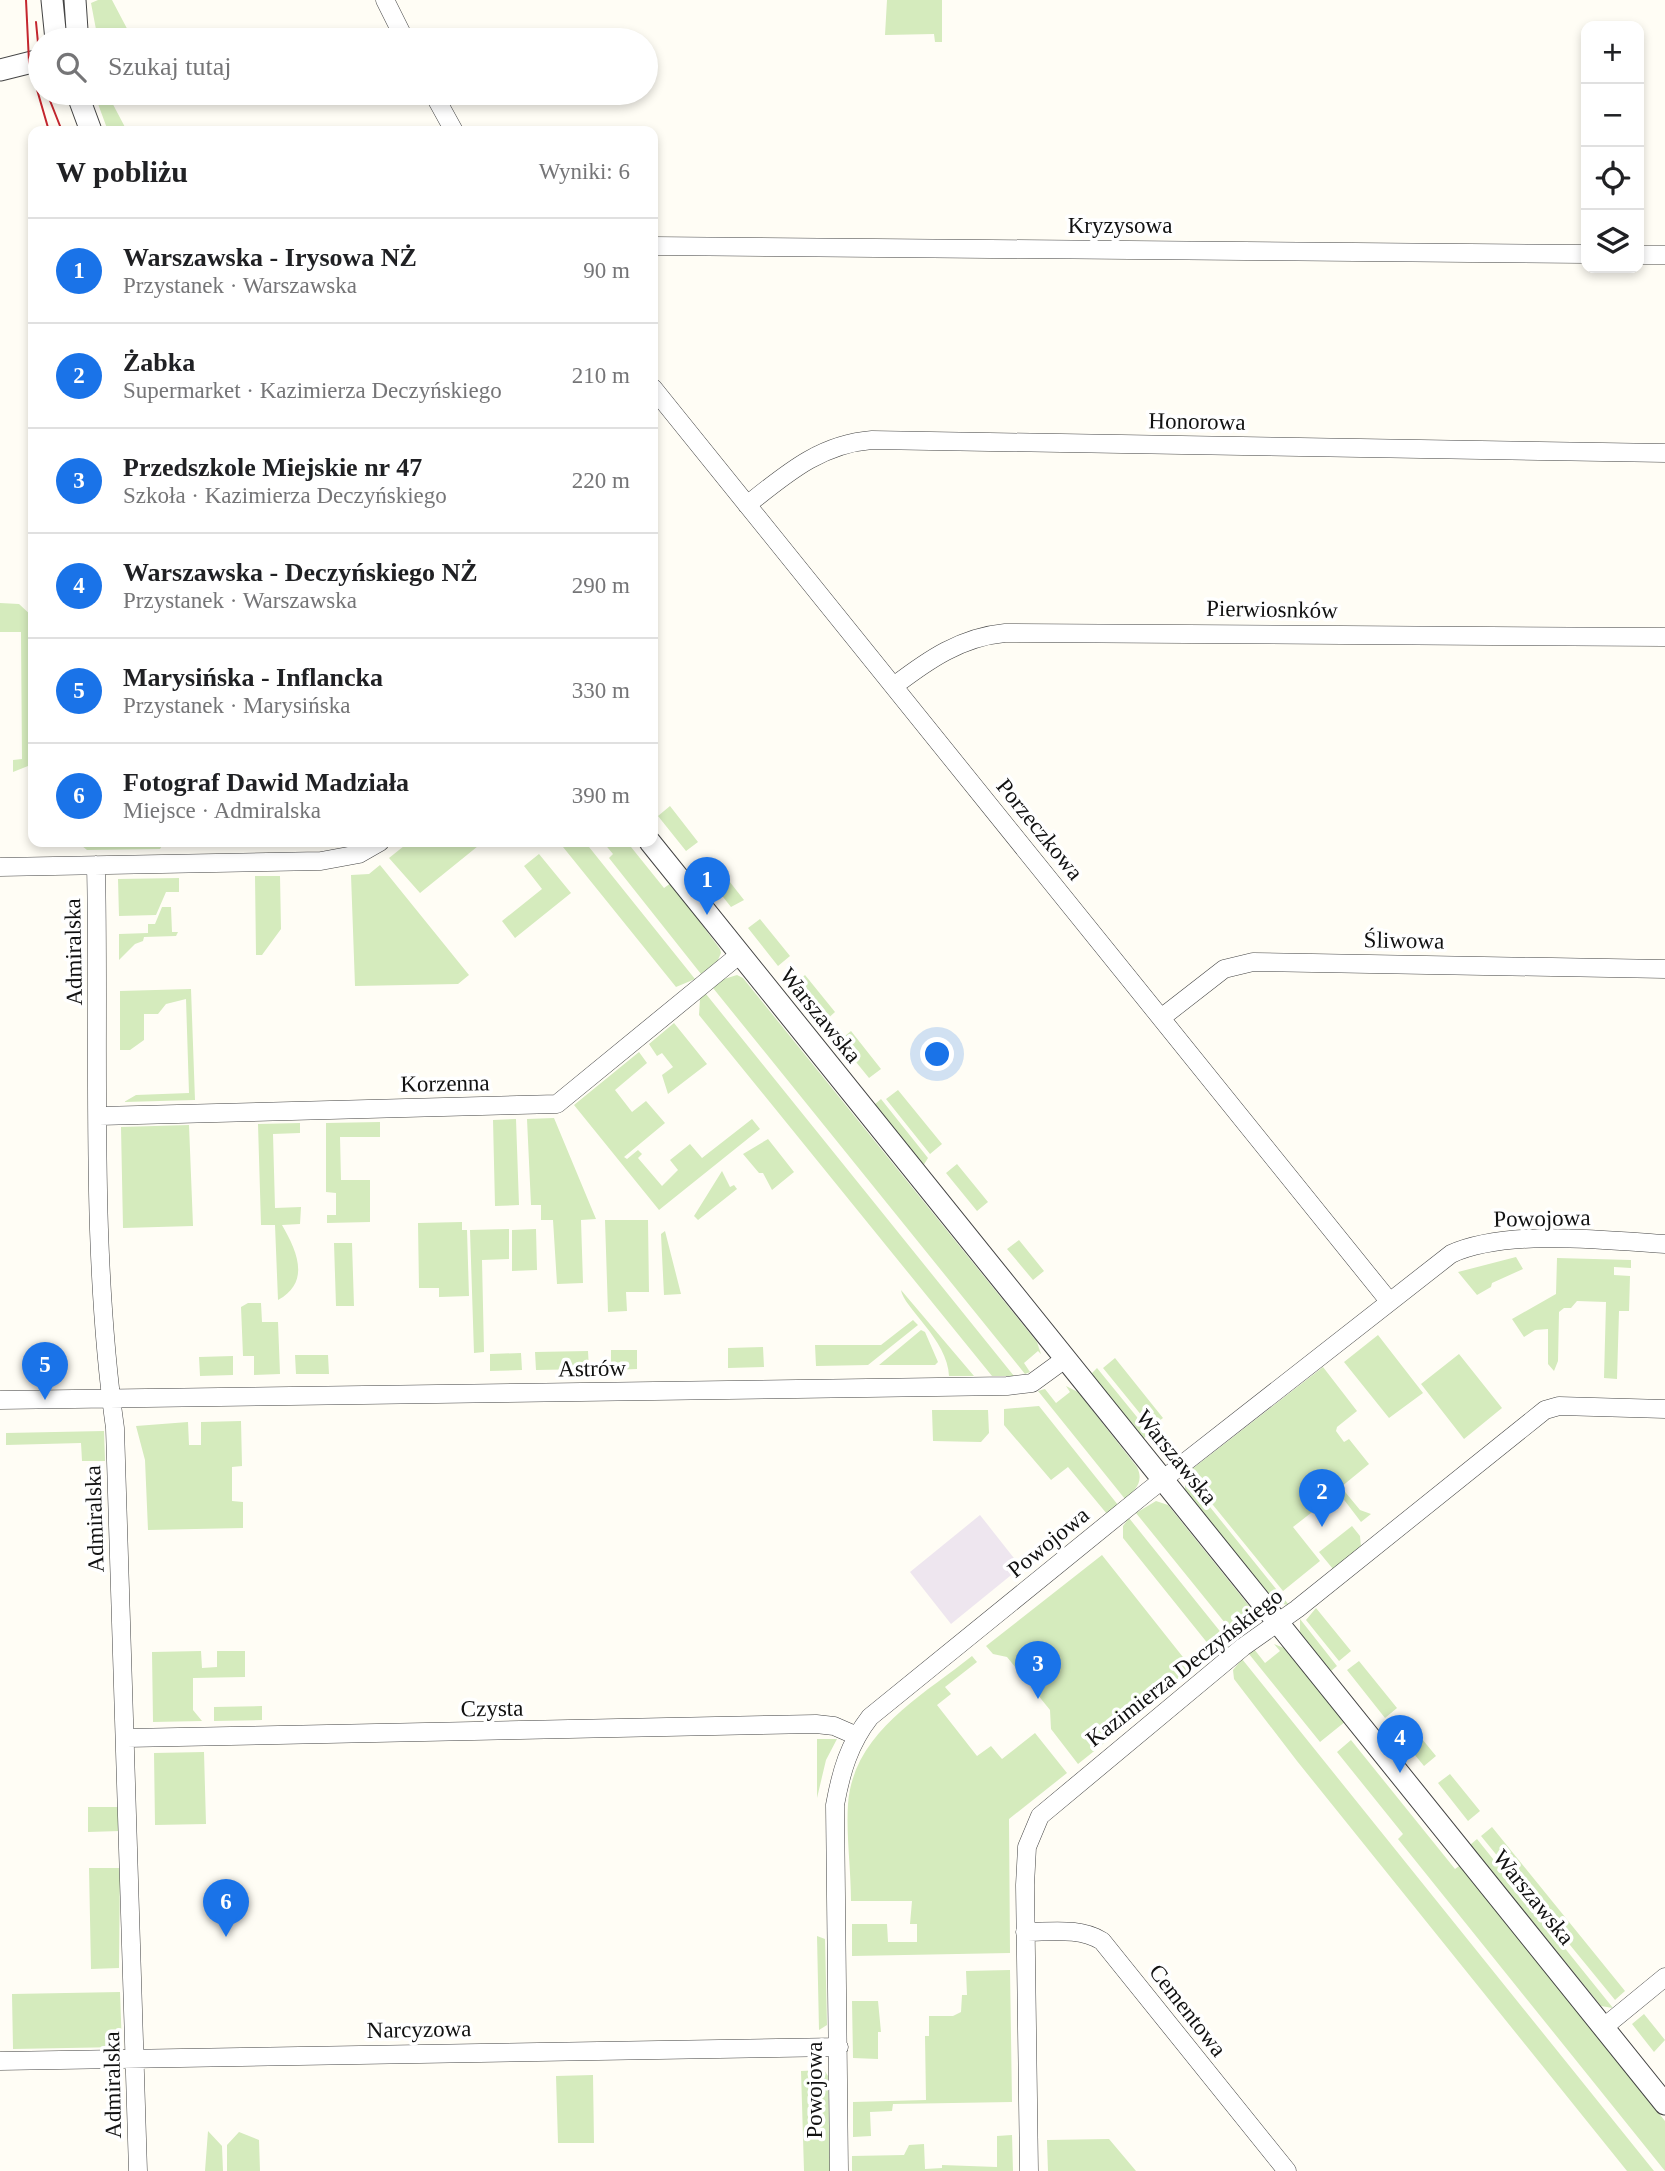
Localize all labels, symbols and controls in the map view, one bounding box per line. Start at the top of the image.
map controls [1581,21,1644,273]
button: + [1581,21,1644,84]
search box [28,28,658,105]
icon: search [52,48,90,86]
text: Szukaj tutaj [108,52,231,81]
button: − [1581,84,1644,147]
button: locate [1581,147,1644,210]
text: W pobliżu [56,155,188,188]
text: Wyniki: 6 [539,159,630,184]
button: layers [1581,210,1644,273]
street label: Kryzysowa [1068,213,1172,238]
text: Warszawska - Irysowa NŻ [123,243,417,272]
text: 1 [73,258,85,283]
text: 90 m [583,258,630,283]
text: Przystanek · Warszawska [123,273,357,298]
text: Żabka [123,348,195,377]
text: 2 [73,363,85,388]
text: 210 m [572,363,630,388]
text: Supermarket · Kazimierza Deczyńskiego [123,378,502,403]
street label: Honorowa [1148,408,1246,435]
text: Przedszkole Miejskie nr 47 [123,453,422,482]
text: 3 [73,468,85,493]
text: 220 m [572,468,630,493]
text: Szkoła · Kazimierza Deczyńskiego [123,483,447,508]
text: Warszawska - Deczyńskiego NŻ [123,558,478,587]
text: 4 [73,573,85,598]
text: 290 m [572,573,630,598]
text: Przystanek · Warszawska [123,588,357,613]
street label: Pierwiosnków [1206,596,1338,623]
text: Marysińska - Inflancka [123,663,383,692]
text: 5 [73,678,85,703]
text: 330 m [572,678,630,703]
text: Przystanek · Marysińska [123,693,350,718]
text: Fotograf Dawid Madziała [123,768,409,797]
street label: Porzeczkowa [991,774,1088,885]
text: 6 [73,783,85,808]
text: 390 m [572,783,630,808]
text: Miejsce · Admiralska [123,798,321,823]
pin: 1 [684,857,730,915]
street label: Admiralska [60,898,87,1006]
street label: Śliwowa [1364,926,1444,954]
street label: Warszawska [775,963,866,1068]
your location [920,1037,954,1071]
street label: Korzenna [400,1070,490,1097]
street label: Powojowa [1493,1205,1591,1232]
pin: 5 [22,1342,68,1400]
street label: Astrów [558,1355,626,1382]
street label: Warszawska [1131,1405,1222,1510]
street label: Admiralska [80,1465,109,1573]
pin: 2 [1299,1469,1345,1527]
street label: Powojowa [1003,1502,1094,1583]
street label: Kazimierza Deczyńskiego [1081,1583,1287,1752]
pin: 3 [1015,1641,1061,1699]
street label: Czysta [460,1695,524,1722]
pin: 4 [1377,1715,1423,1773]
street label: Warszawska [1488,1845,1579,1950]
pin: 6 [203,1879,249,1937]
street label: Cementowa [1144,1959,1231,2061]
street label: Narcyzowa [366,2016,472,2043]
street label: Admiralska [99,2031,126,2139]
street label: Powojowa [802,2041,827,2139]

